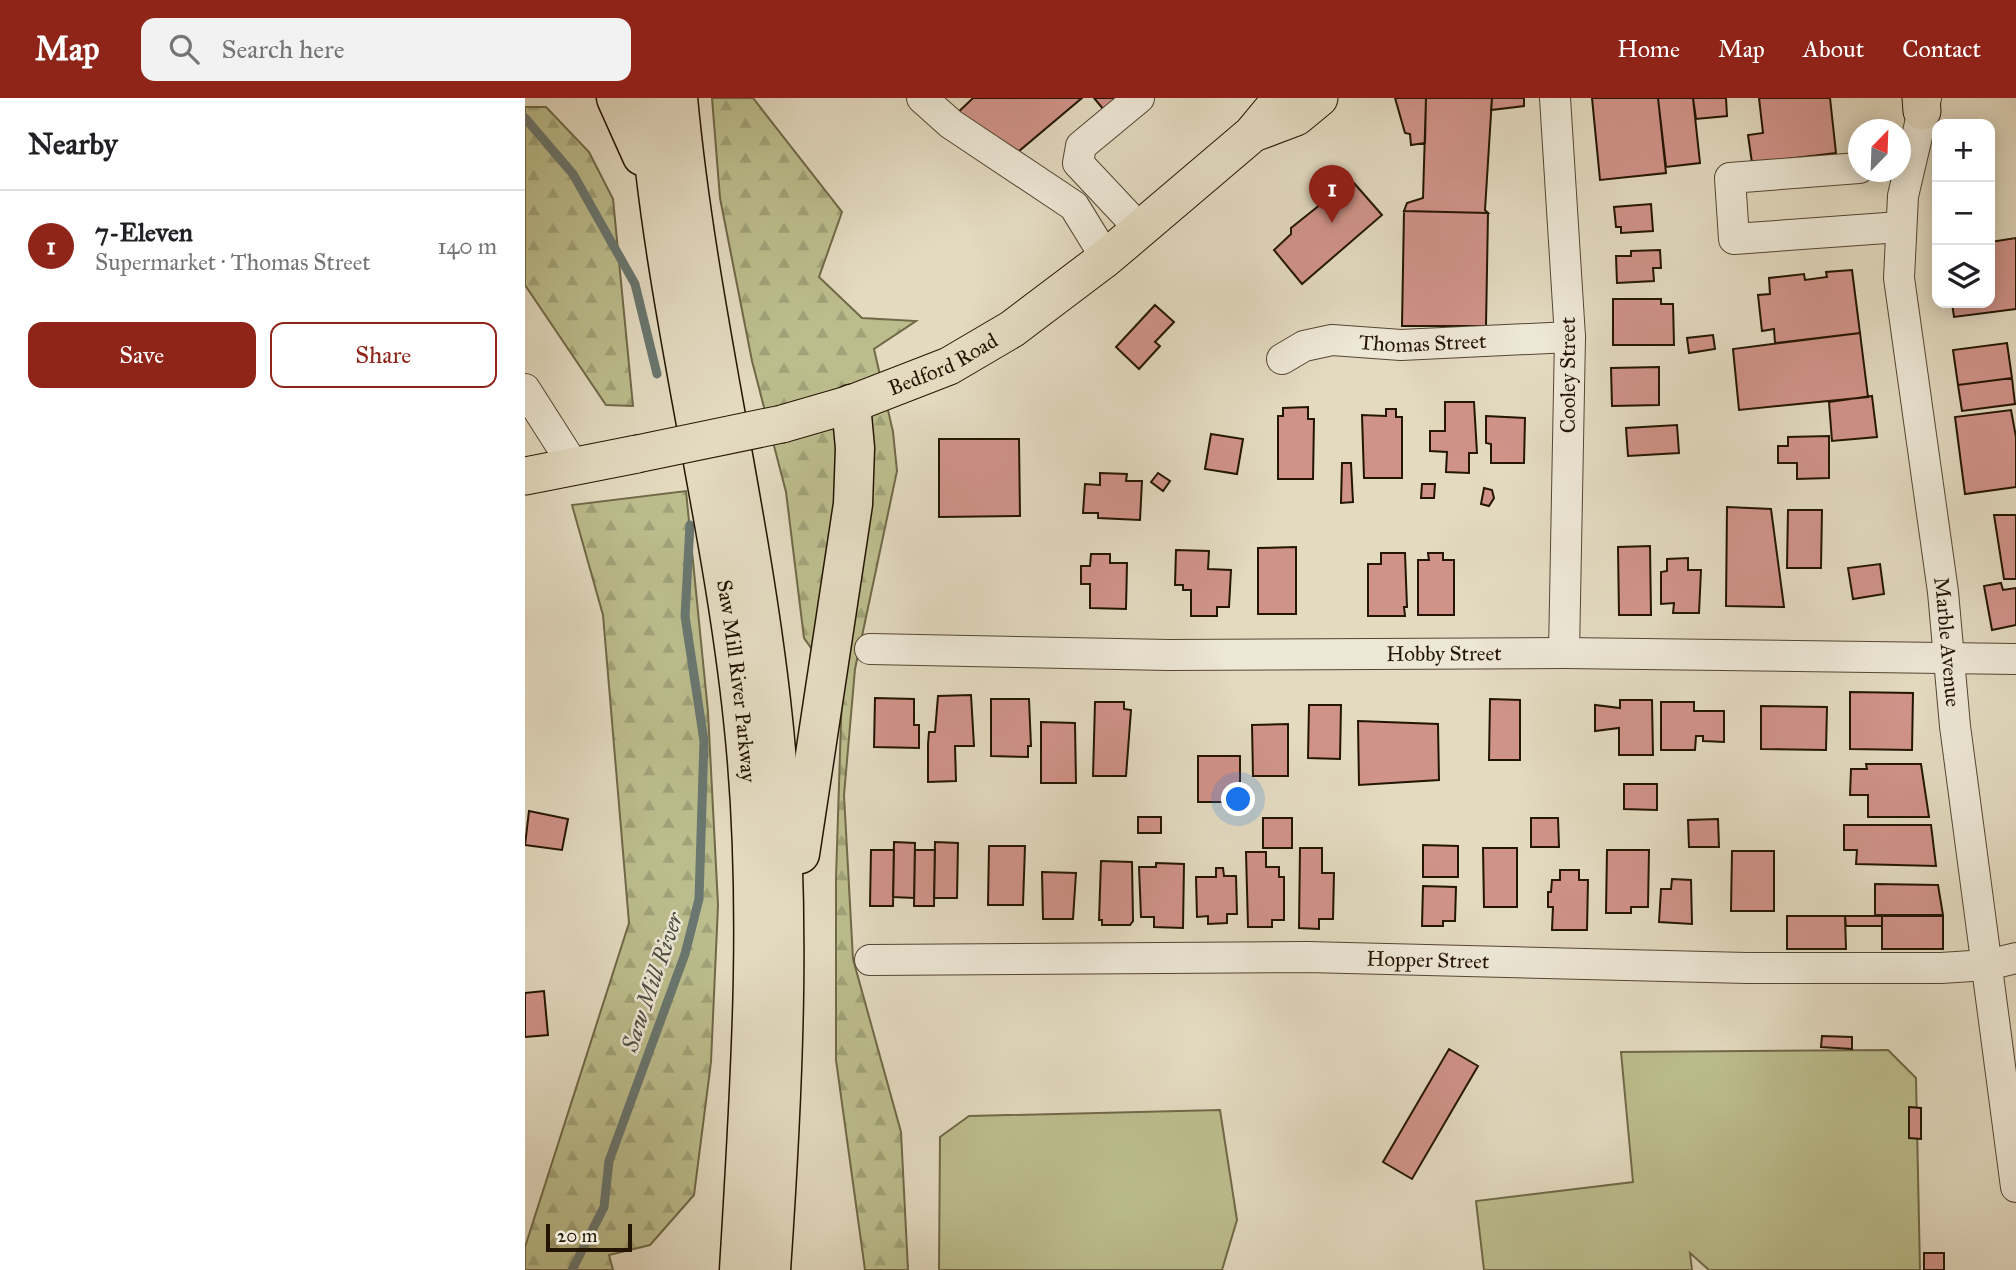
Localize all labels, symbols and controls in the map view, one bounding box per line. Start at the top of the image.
search box [141,18,631,81]
text: Map [35,29,99,69]
icon: search [165,30,203,68]
text: Search here [221,33,345,65]
text: Home [1617,34,1680,64]
text: Map [1718,34,1765,64]
text: About [1803,34,1864,64]
text: Contact [1902,34,1981,64]
north arrow [1848,119,1911,182]
map controls [1932,119,1995,308]
button: + [1932,119,1995,182]
text: Nearby [28,126,118,162]
pin: 1 [1309,165,1355,223]
button: − [1932,182,1995,245]
text: 7-Eleven [95,216,193,248]
text: 1 [46,232,56,260]
text: 140 m [437,232,497,260]
button: layers [1932,245,1995,308]
text: Supermarket · Thomas Street [95,248,371,276]
street label: Cooley Street [1555,316,1581,433]
button: Save [28,322,256,388]
button: Share [270,322,497,388]
street label: Bedford Road [884,327,1003,401]
street label: Thomas Street [1358,328,1488,358]
street label: Marble Avenue [1928,575,1966,708]
street label: Saw Mill River Parkway [711,578,762,784]
street label: Hobby Street [1386,640,1502,667]
your location [1221,782,1255,816]
water label: Saw Mill River [615,907,689,1056]
street label: Hopper Street [1366,945,1490,975]
scale bar [546,1221,632,1253]
text: 20 m [557,1224,598,1247]

